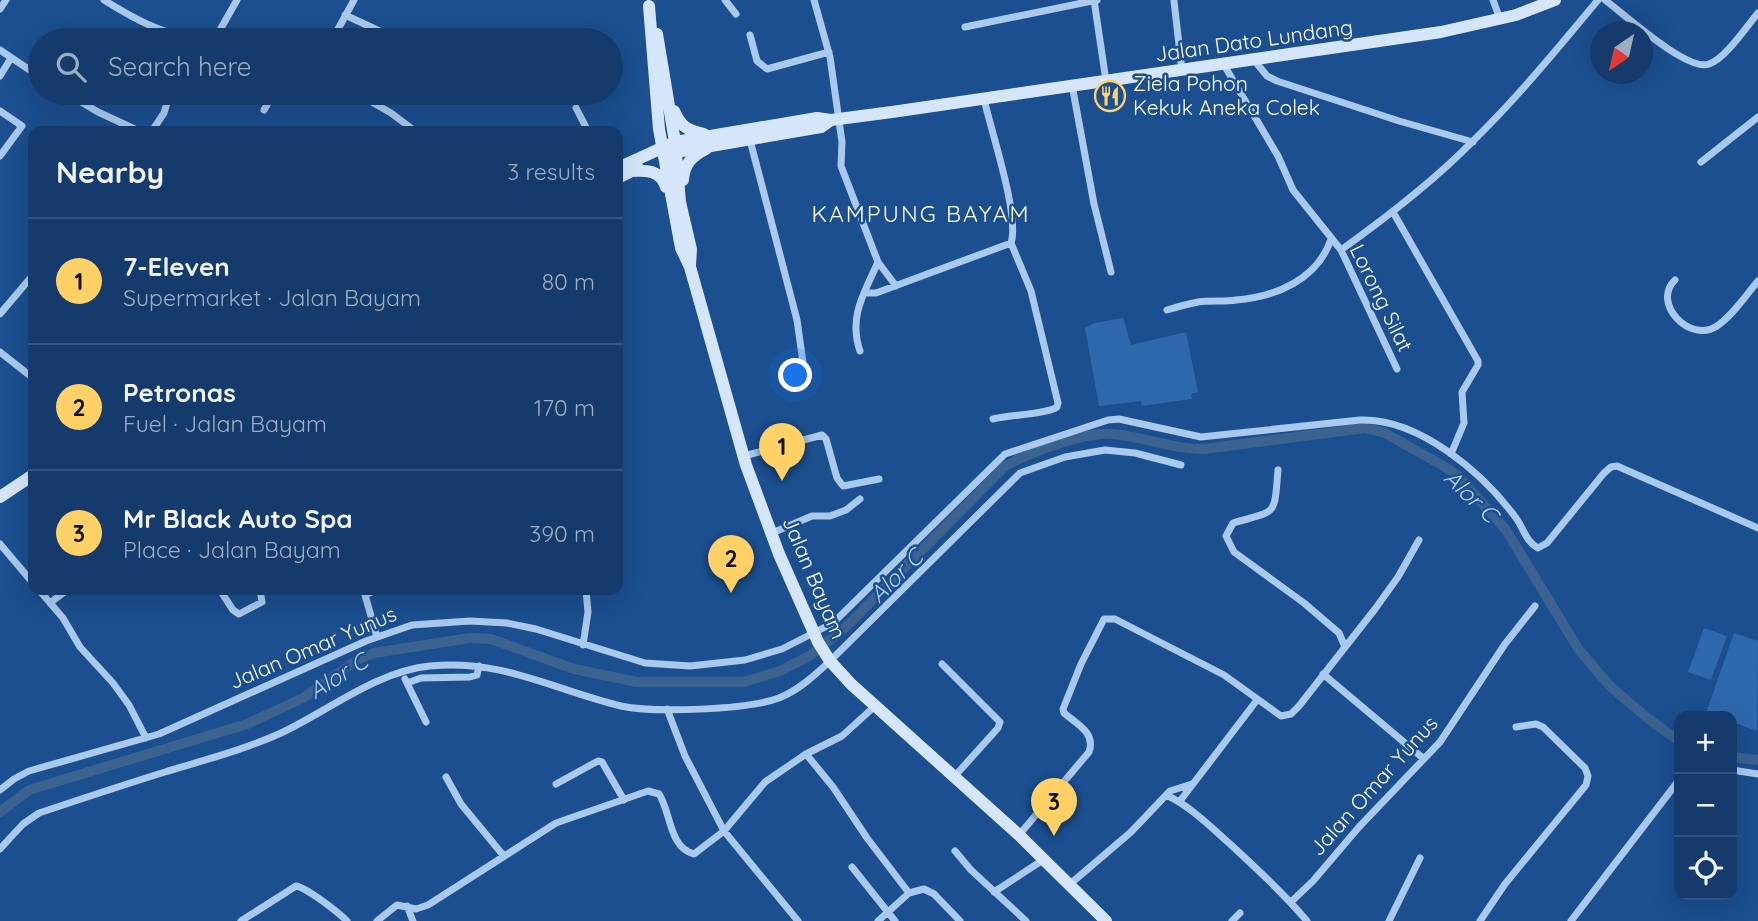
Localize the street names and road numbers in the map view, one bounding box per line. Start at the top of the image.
street label: Jalan Dato Lundang [1153,13,1354,67]
street label: Lorong Silat [1345,240,1419,355]
street label: Jalan Bayam [777,513,852,643]
street label: Jalan Omar Yunus [225,600,400,694]
street label: Jalan Omar Yunus [1304,710,1443,861]

